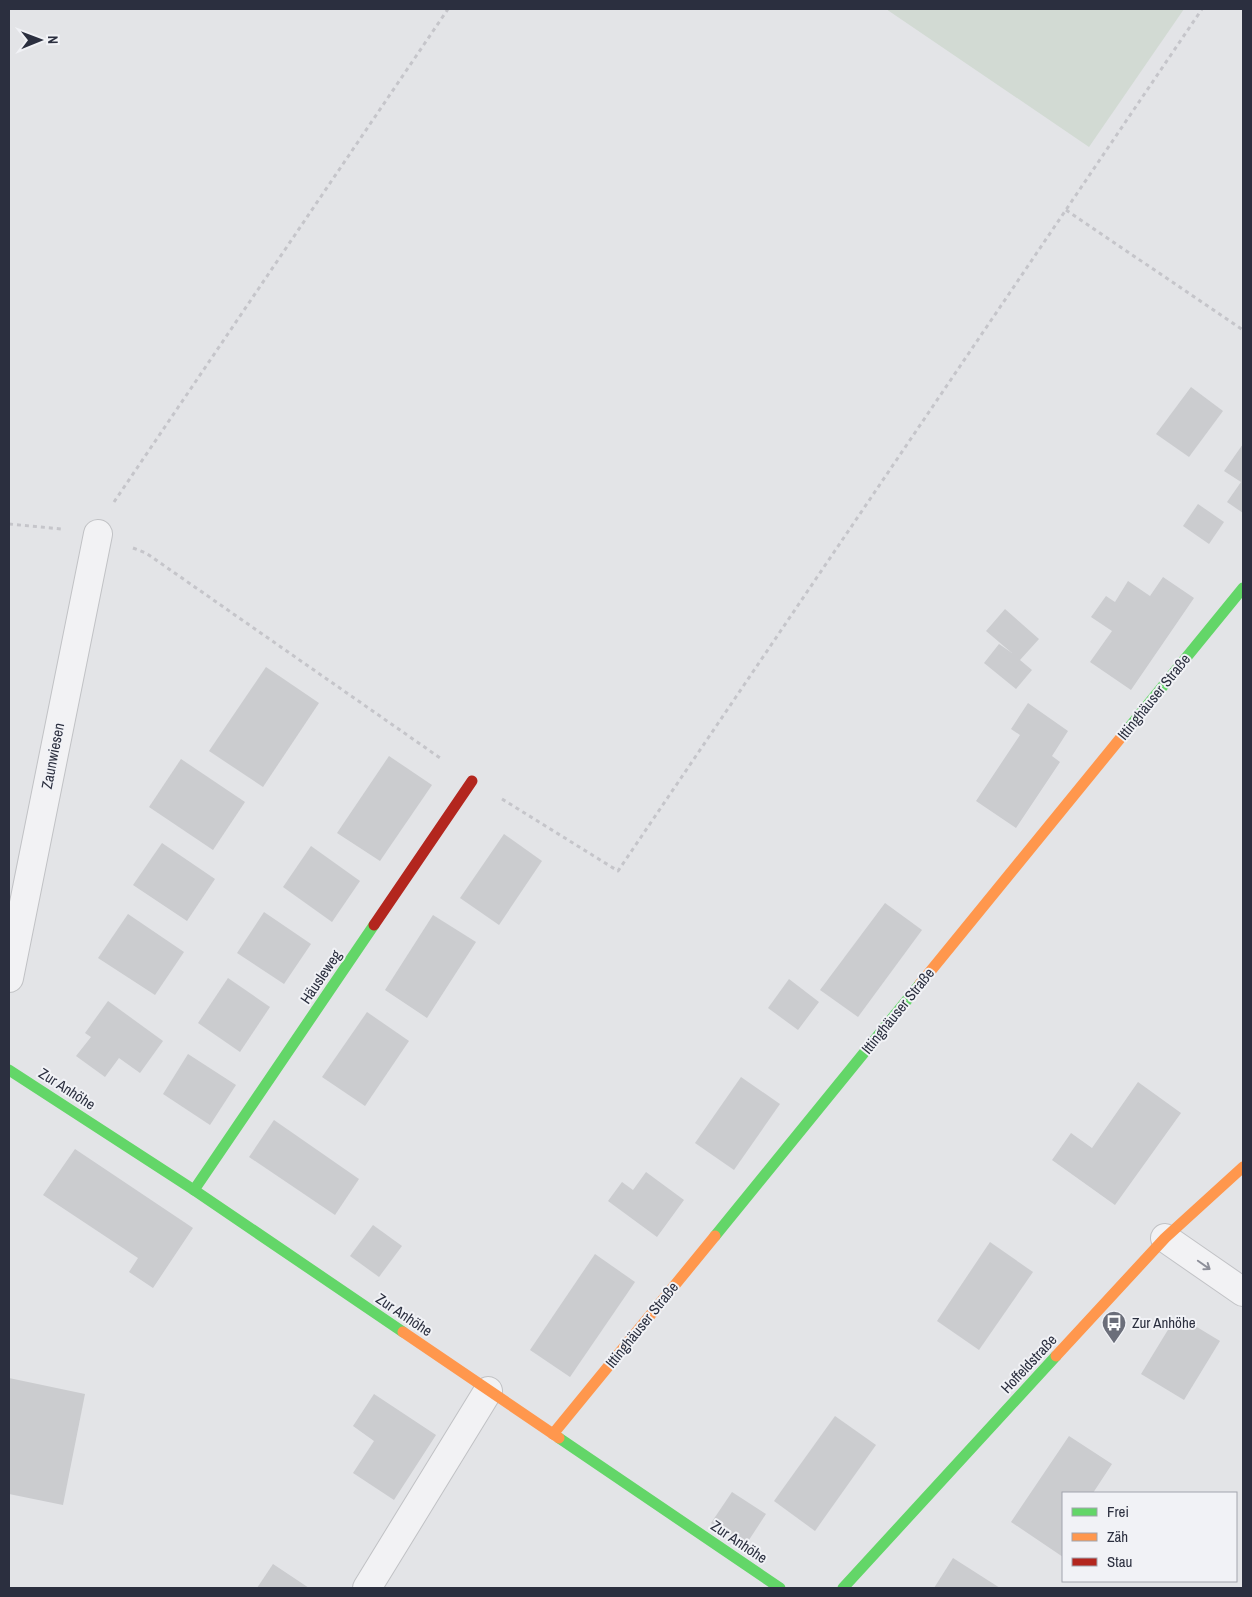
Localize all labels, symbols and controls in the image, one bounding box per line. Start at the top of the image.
north arrow [15,15,65,65]
text: N [44,35,62,44]
street label: Ittinghäuser Straße [1112,649,1195,744]
street label: Zaunwiesen [36,721,69,791]
street label: Häusleweg [295,945,346,1008]
street label: Ittinghäuser Straße [856,963,939,1058]
street label: Zur Anhöhe [35,1062,100,1115]
one-way arrow [1197,1260,1211,1270]
street label: Ittinghäuser Straße [600,1277,683,1372]
street label: Zur Anhöhe [372,1288,437,1341]
bus stop icon: Zur Anhöhe [1101,1310,1127,1344]
place label: Zur Anhöhe [1132,1312,1196,1333]
street label: Hoffeldstraße [996,1329,1062,1398]
legend [1062,1492,1237,1582]
text: Frei [1107,1501,1129,1522]
street label: Zur Anhöhe [707,1515,772,1568]
text: Zäh [1107,1526,1128,1547]
text: Stau [1107,1551,1132,1572]

